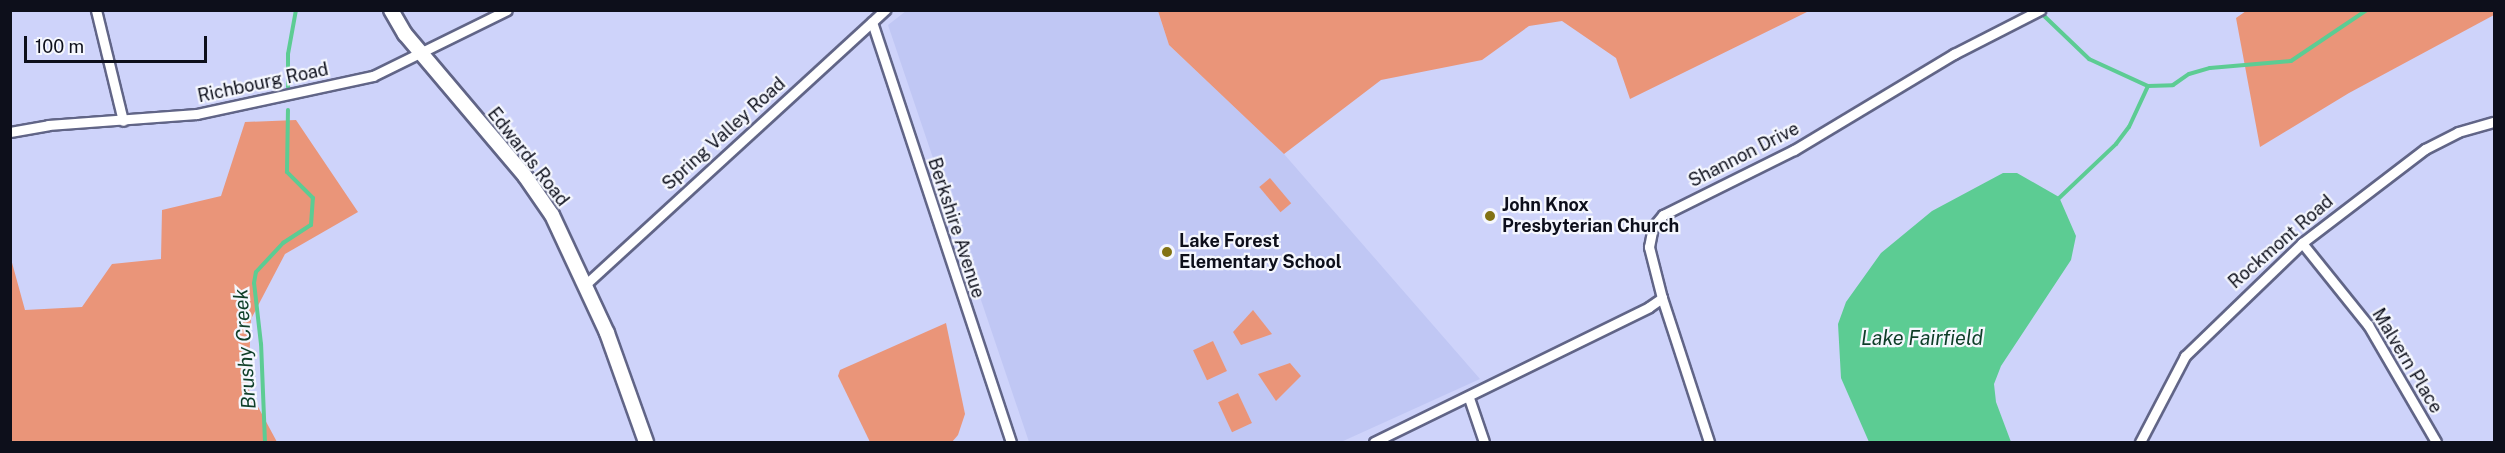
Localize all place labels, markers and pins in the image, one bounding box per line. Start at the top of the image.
place label: John Knox Presbyterian Church [1502,195,1679,238]
marker: John Knox Presbyterian Church [1483,209,1497,223]
place label: Lake Forest Elementary School [1179,231,1342,274]
marker: Lake Forest Elementary School [1160,245,1174,259]

